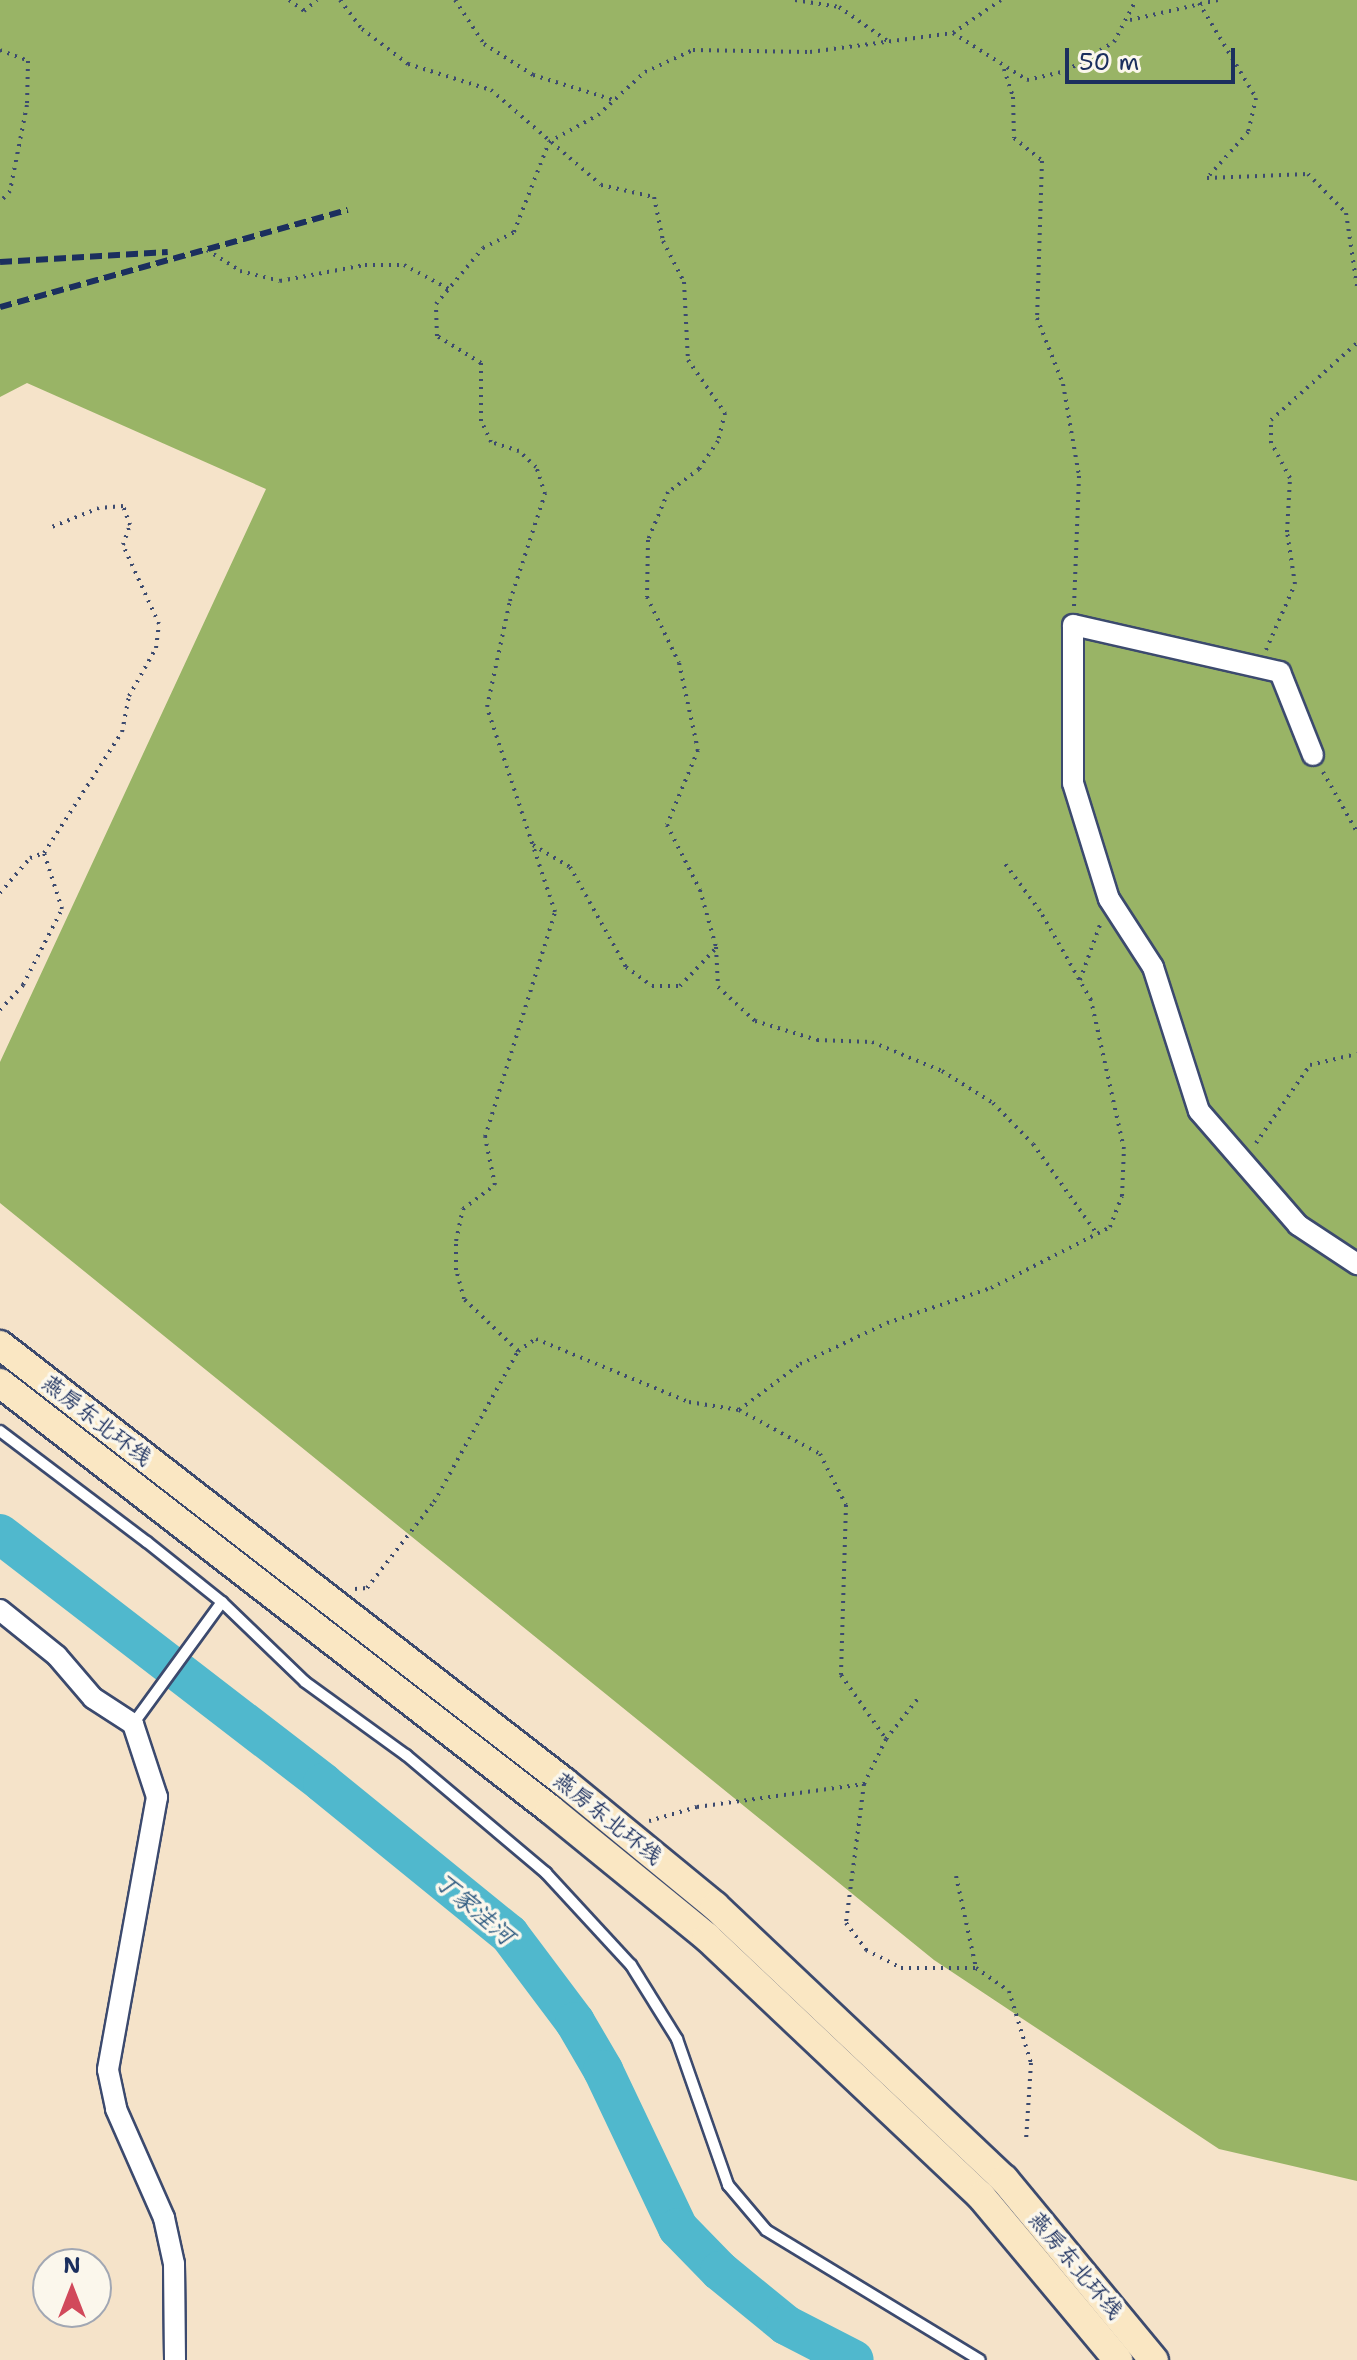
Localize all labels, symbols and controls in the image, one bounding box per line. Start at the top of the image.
scale bar [1069,32,1239,82]
text: 50 m [1079,46,1139,78]
street label: 燕房东北环线 [37,1369,157,1471]
street label: 燕房东北环线 [548,1766,668,1870]
water label: 丁家洼河 [428,1867,520,1951]
street label: 燕房东北环线 [1023,2206,1129,2324]
north arrow [32,2248,112,2328]
text: N [63,2251,81,2280]

